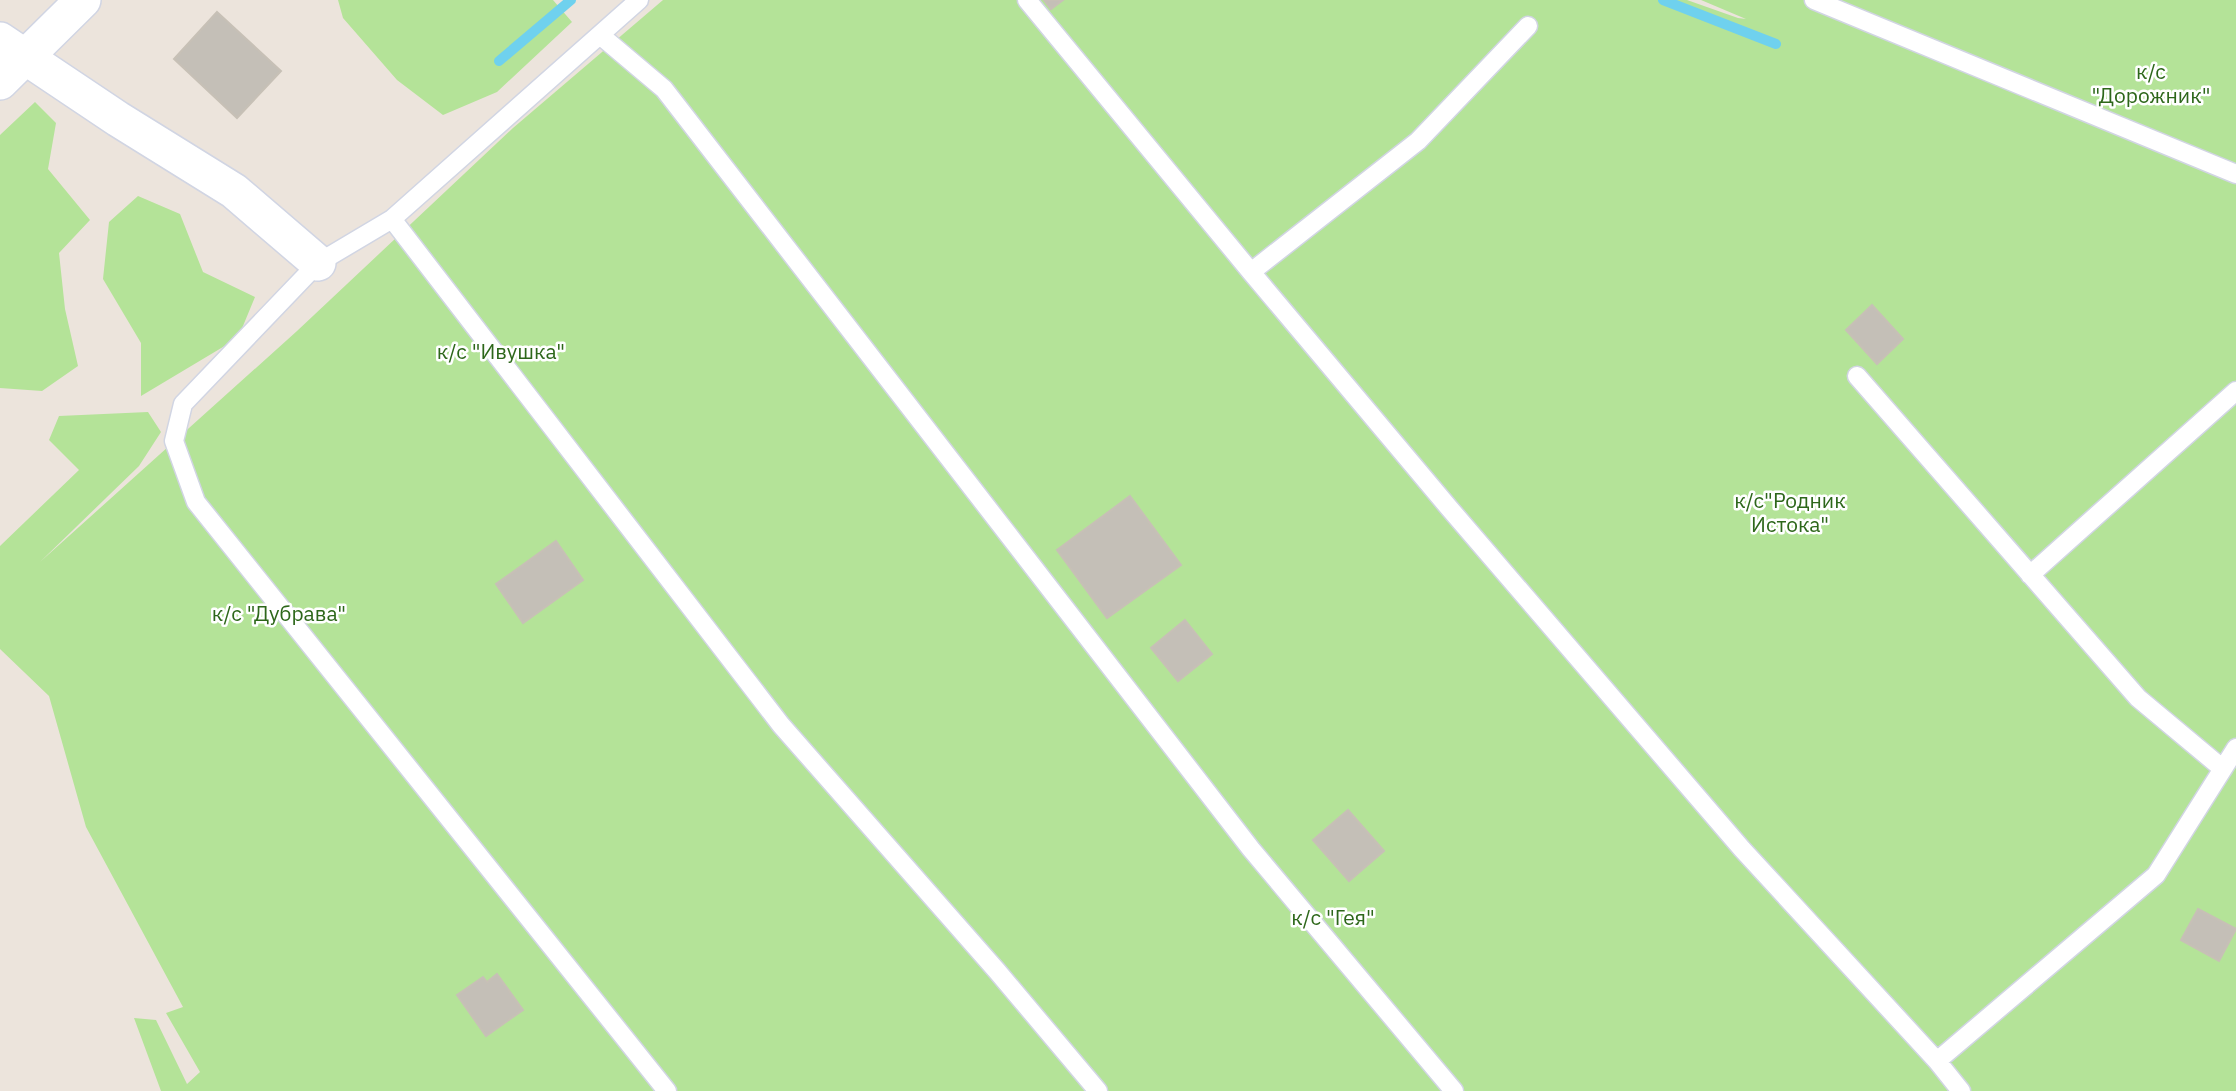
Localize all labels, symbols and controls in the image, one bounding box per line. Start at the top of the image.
park label: к/с "Дорожник" [2091,57,2211,109]
park label: к/с "Ивушка" [437,337,565,365]
park label: к/с"Родник Истока" [1734,486,1846,538]
park label: к/с "Дубрава" [212,599,346,627]
park label: к/с "Гея" [1291,903,1375,931]

